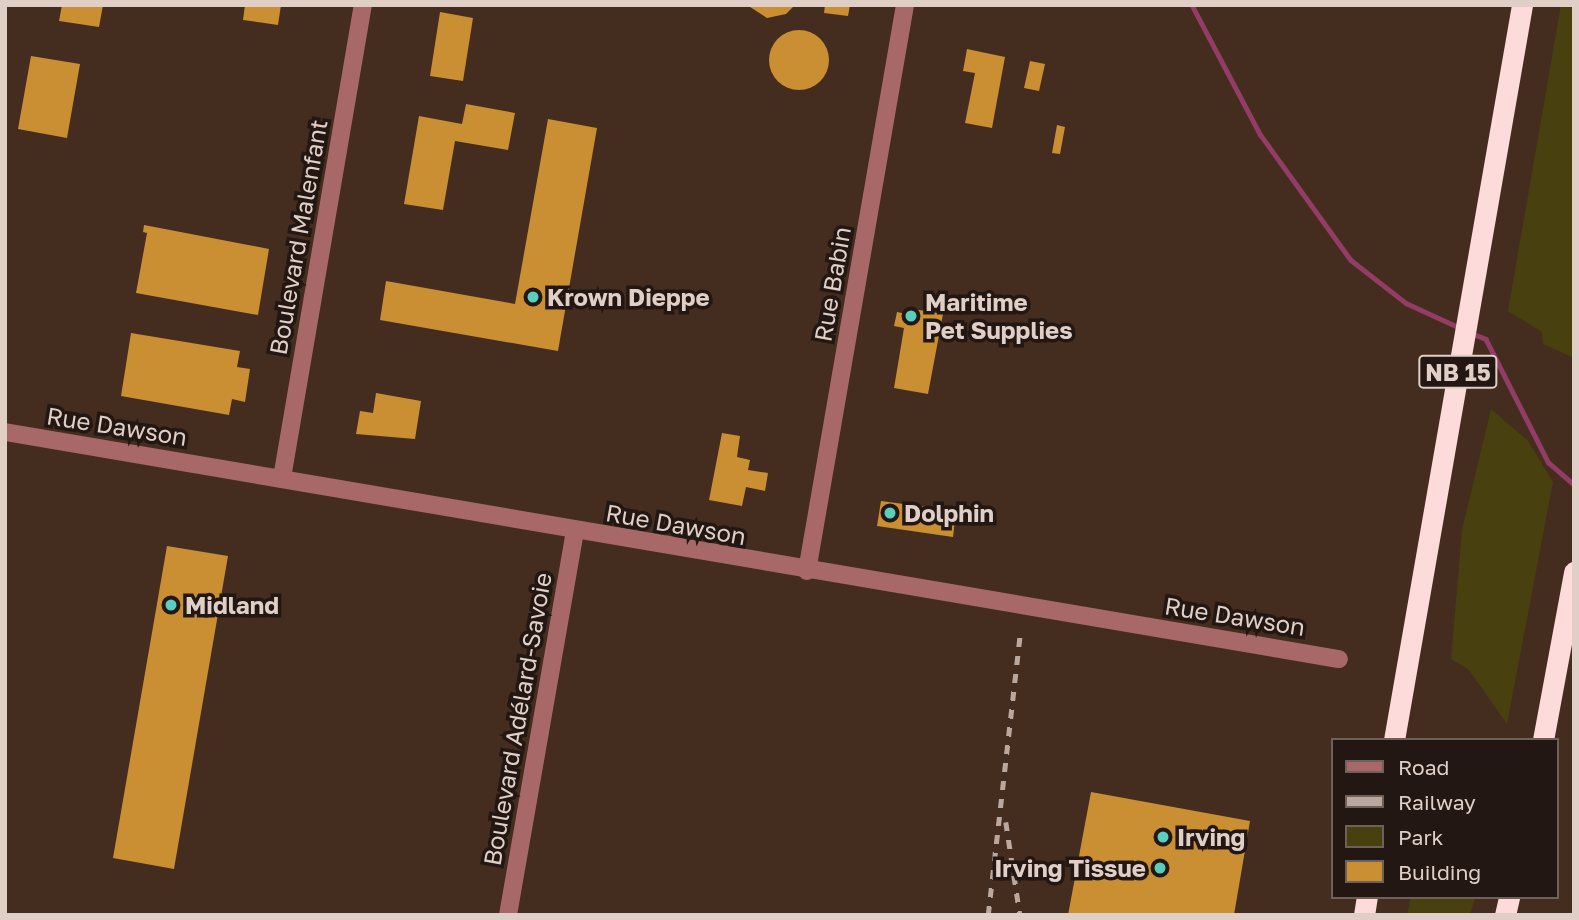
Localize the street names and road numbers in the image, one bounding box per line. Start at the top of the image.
street label: Boulevard Malenfant [263,117,333,357]
street label: Rue Babin [808,224,856,344]
road number: NB 15 [1418,352,1498,392]
street label: Rue Dawson [45,401,189,451]
street label: Rue Dawson [604,498,748,550]
street label: Boulevard Adélard-Savoie [477,570,557,868]
street label: Rue Dawson [1163,591,1307,641]

